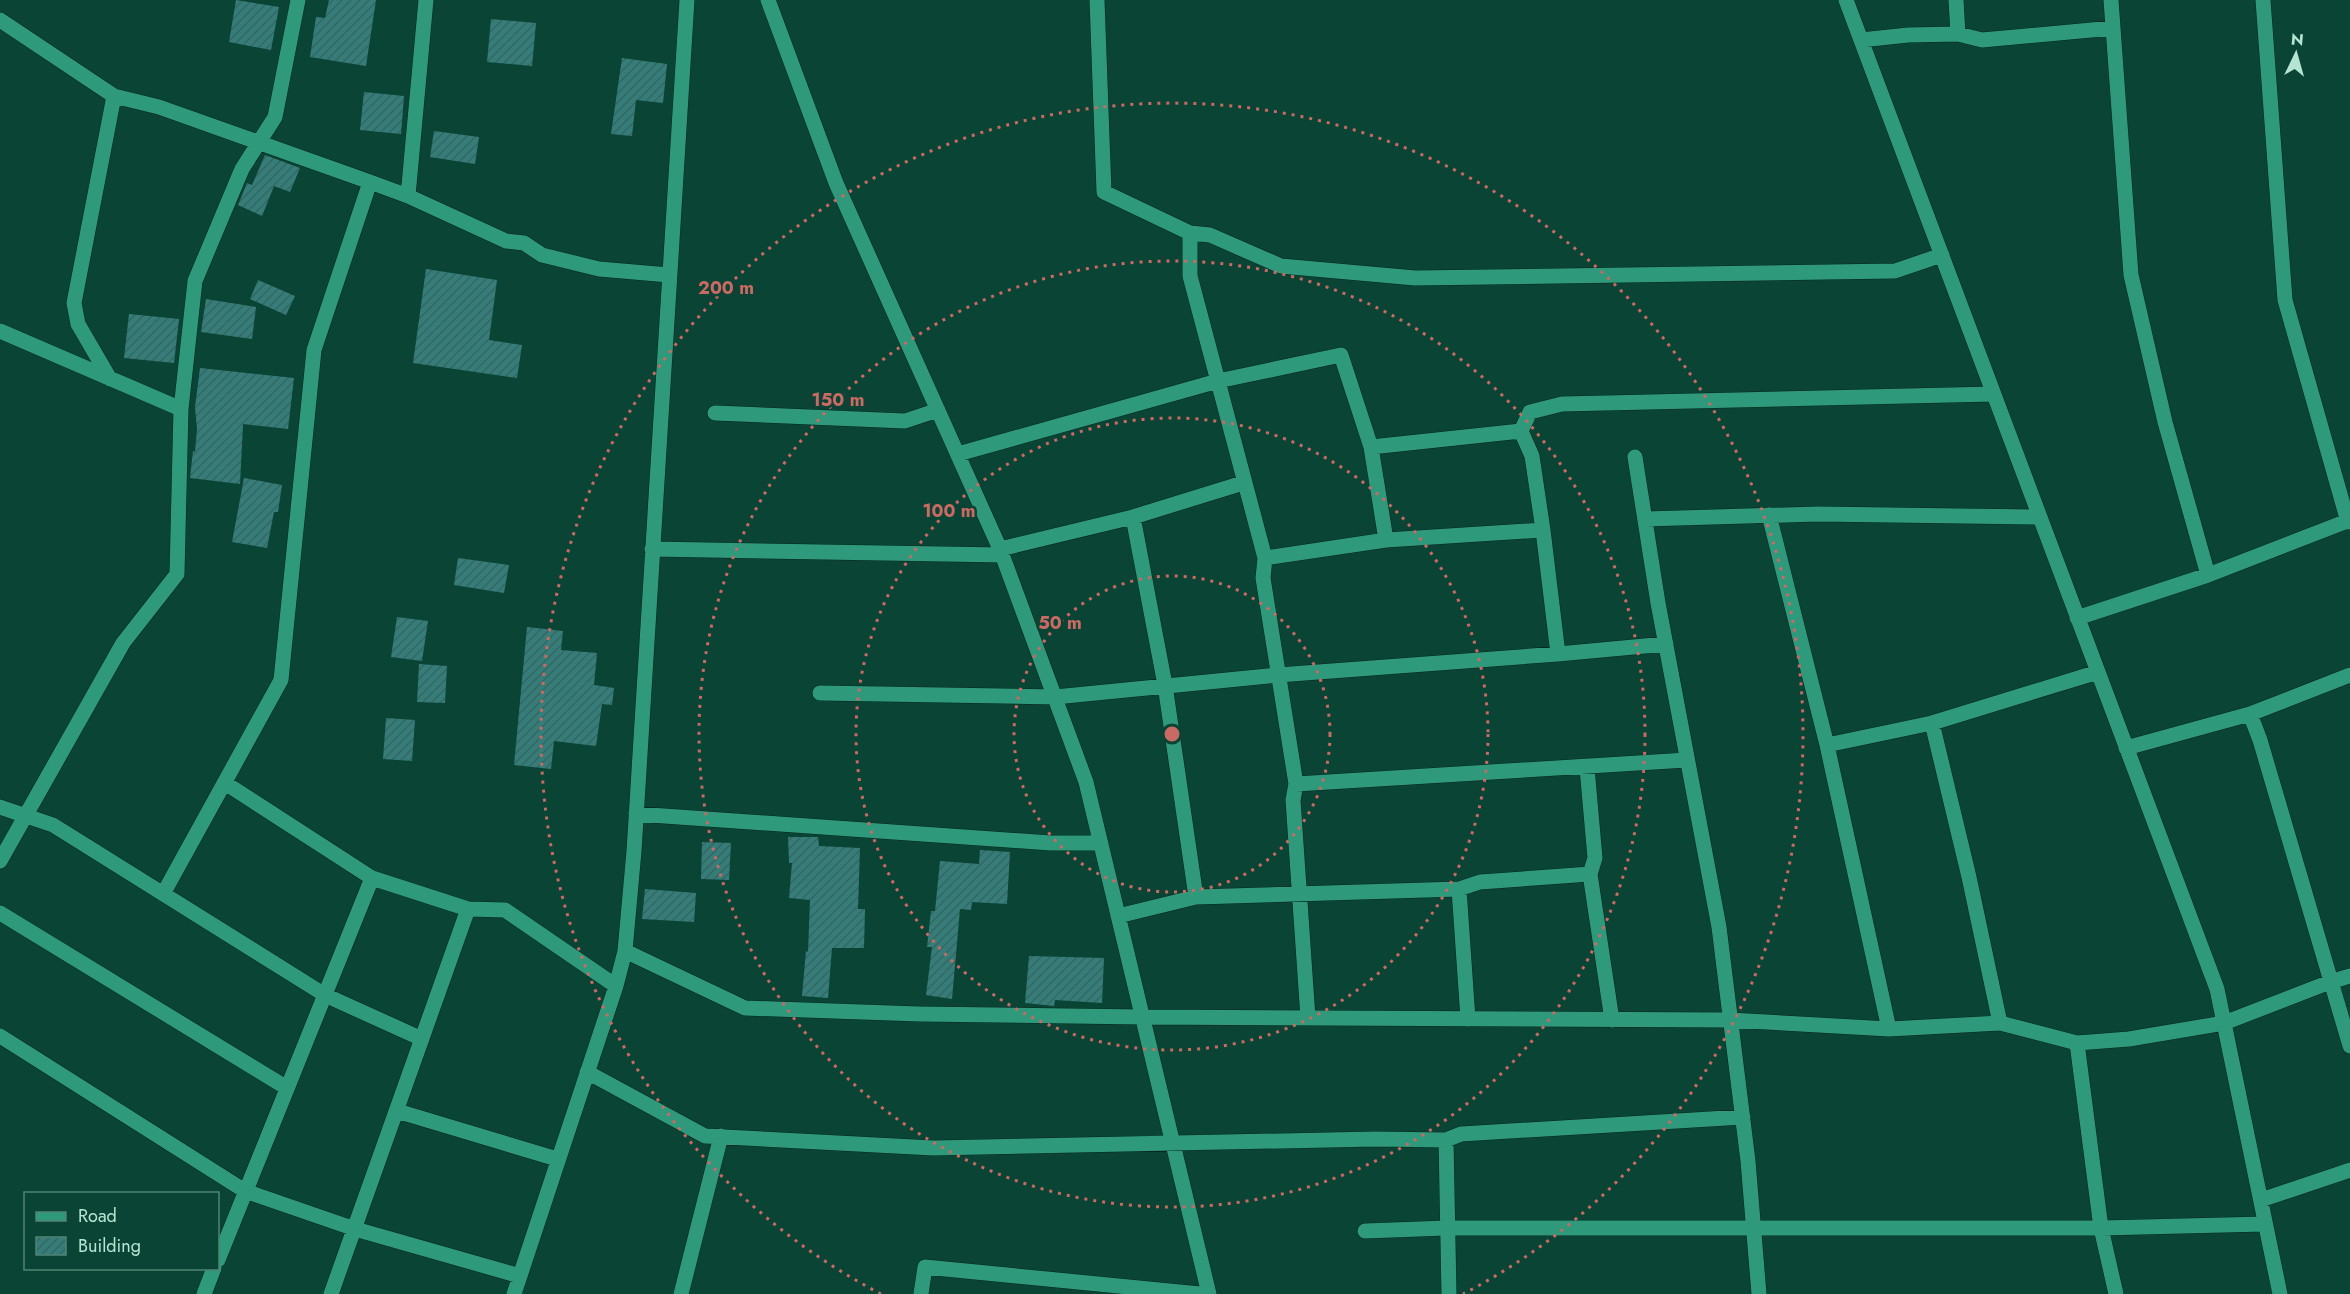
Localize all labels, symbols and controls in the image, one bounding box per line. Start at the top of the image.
north arrow [2266,24,2326,84]
text: N [2290,28,2305,52]
text: 200 m [698,275,754,301]
text: 150 m [812,387,864,413]
text: 100 m [922,498,976,524]
text: 50 m [1038,610,1082,636]
centre of rings [1162,724,1182,744]
legend [24,1192,219,1270]
text: Road [78,1203,117,1229]
text: Building [78,1233,141,1259]

